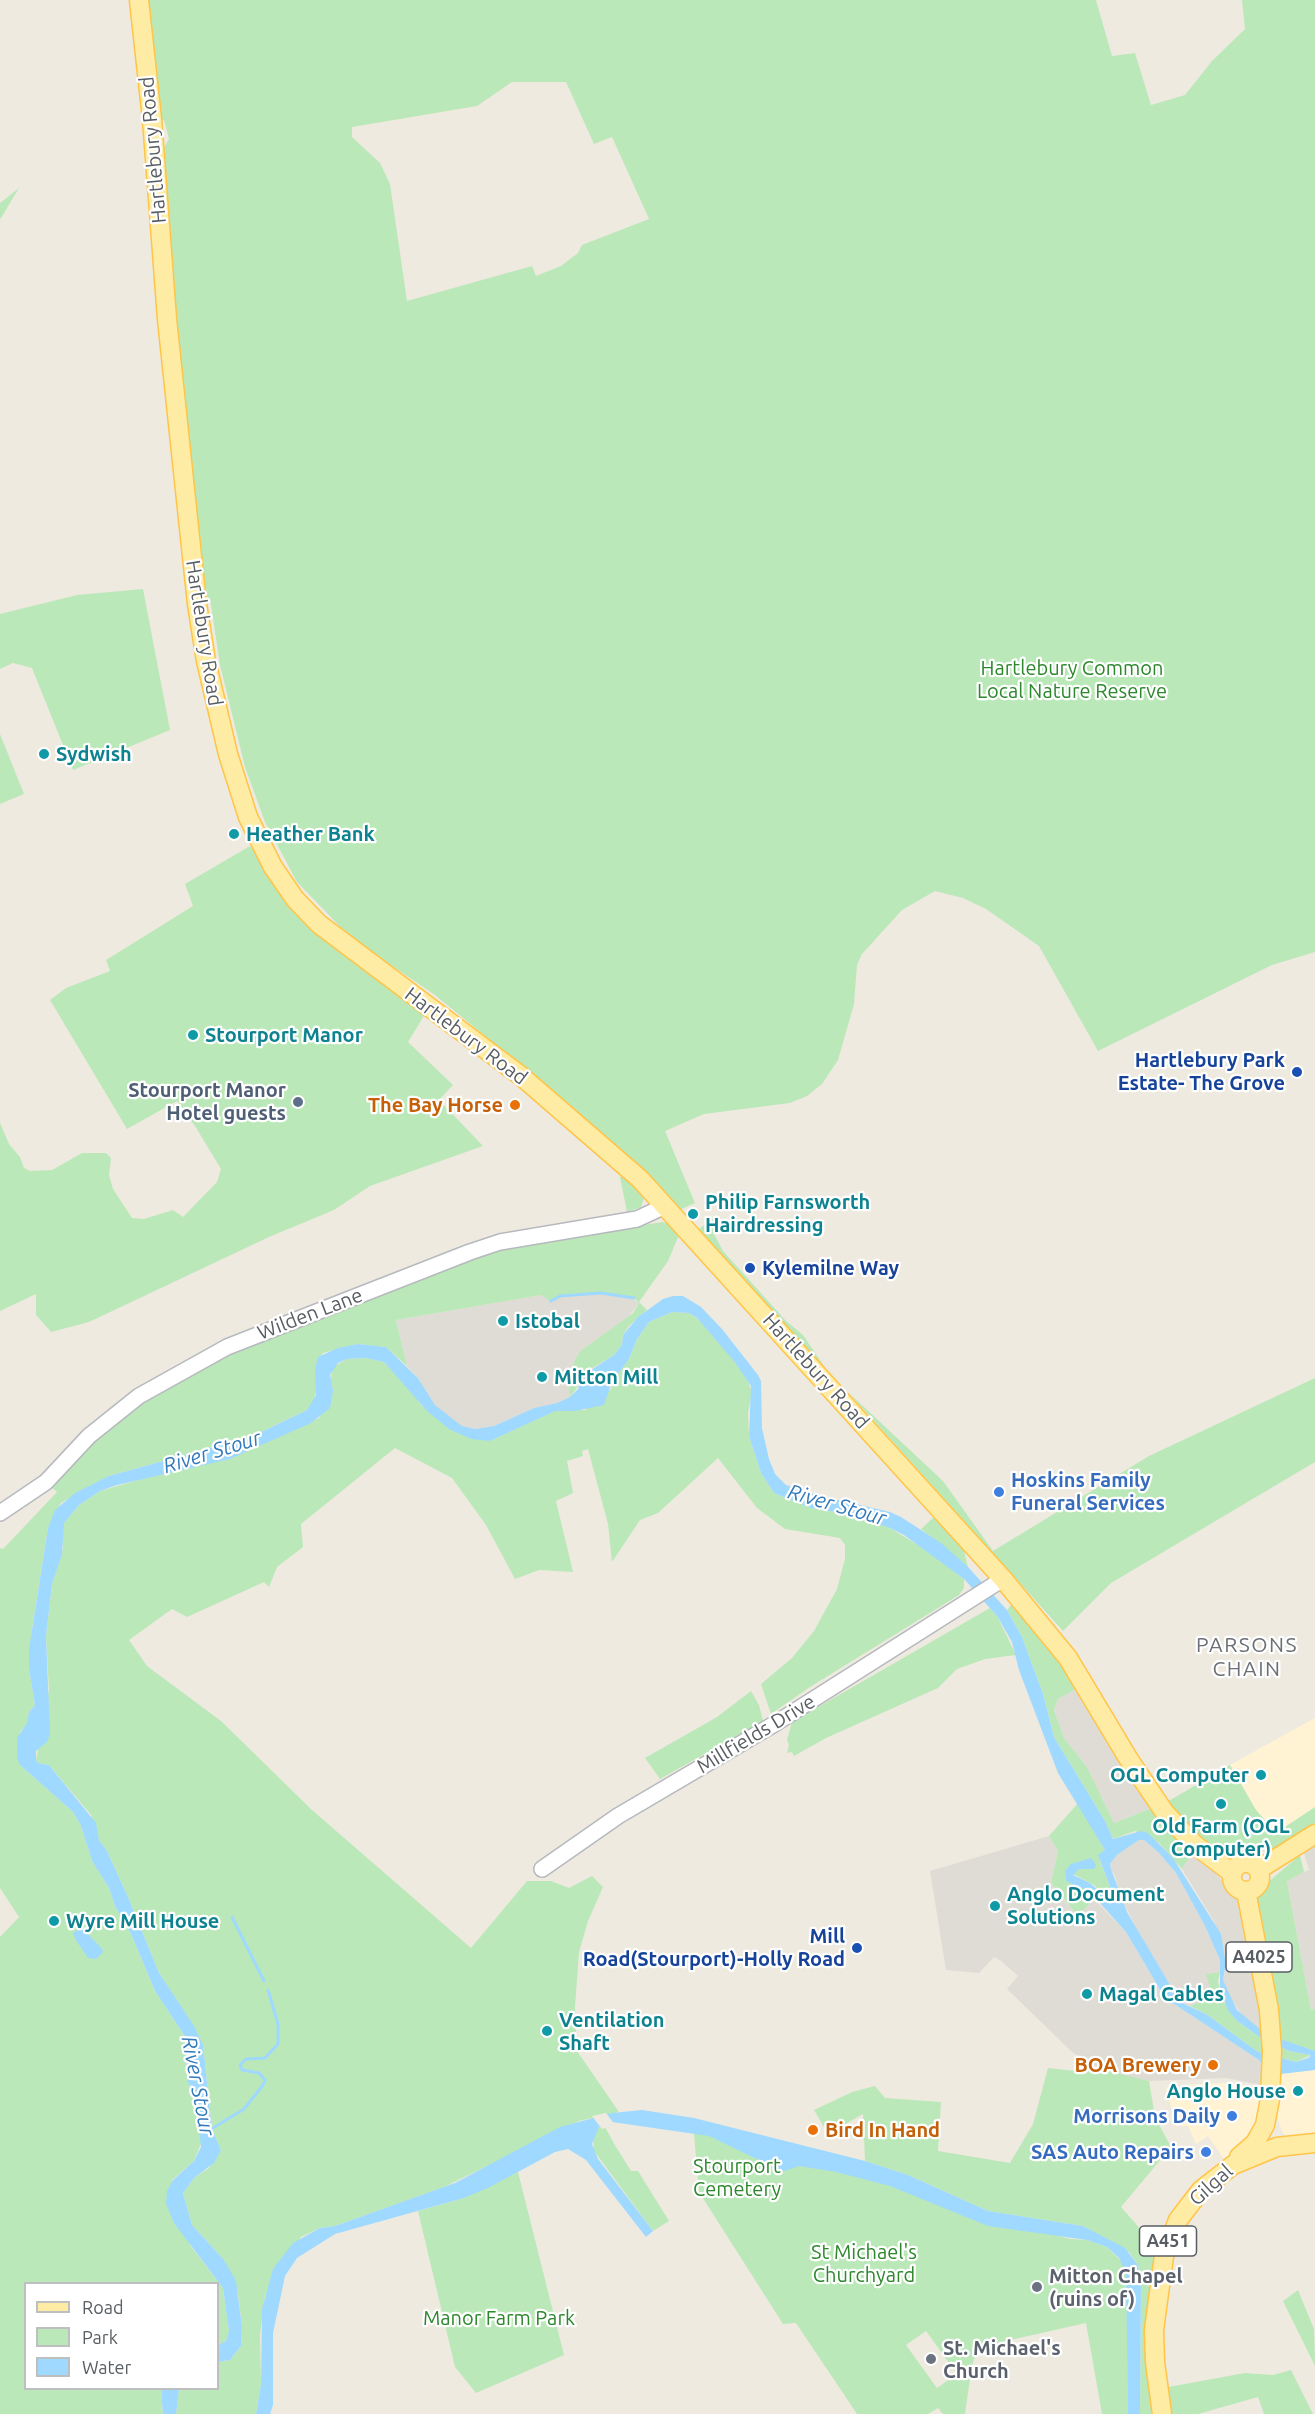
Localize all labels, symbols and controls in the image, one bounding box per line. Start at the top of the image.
street label: Hartlebury Road [135,76,171,224]
street label: Hartlebury Road [181,558,227,708]
park label: Hartlebury Common Local Nature Reserve [977,656,1167,703]
place label: Sydwish [56,742,132,766]
marker: Sydwish [37,747,51,761]
place label: Heather Bank [246,822,375,846]
marker: Heather Bank [227,827,241,841]
street label: Hartlebury Road [400,982,532,1090]
place label: Stourport Manor [205,1023,363,1047]
marker: Stourport Manor [186,1028,200,1042]
place label: Hartlebury Park Estate- The Grove [1118,1048,1285,1095]
marker: Hartlebury Park Estate- The Grove [1290,1065,1304,1079]
place label: Stourport Manor Hotel guests [128,1078,286,1125]
place label: The Bay Horse [368,1093,503,1117]
marker: Stourport Manor Hotel guests [291,1095,305,1109]
marker: The Bay Horse [508,1098,522,1112]
place label: Philip Farnsworth Hairdressing [705,1190,870,1237]
marker: Philip Farnsworth Hairdressing [686,1207,700,1221]
place label: Kylemilne Way [762,1256,899,1280]
marker: Kylemilne Way [743,1261,757,1275]
street label: Wilden Lane [254,1283,366,1345]
street label: Hartlebury Road [758,1308,874,1434]
place label: Istobal [515,1309,580,1333]
marker: Istobal [496,1314,510,1328]
place label: Mitton Mill [554,1365,658,1389]
marker: Mitton Mill [535,1370,549,1384]
water label: River Stour [160,1425,264,1479]
place label: Hoskins Family Funeral Services [1011,1468,1165,1515]
water label: River Stour [785,1479,889,1531]
marker: Hoskins Family Funeral Services [992,1485,1006,1499]
district label: PARSONS CHAIN [1196,1632,1298,1682]
street label: Millfields Drive [693,1689,819,1779]
place label: OGL Computer [1110,1763,1249,1787]
marker: OGL Computer [1254,1768,1268,1782]
marker: Old Farm (OGL Computer) [1214,1797,1228,1811]
place label: Old Farm (OGL Computer) [1152,1814,1290,1861]
place label: Anglo Document Solutions [1007,1882,1165,1929]
marker: Anglo Document Solutions [988,1899,1002,1913]
place label: Wyre Mill House [66,1909,219,1933]
marker: Wyre Mill House [47,1914,61,1928]
place label: Mill Road(Stourport)-Holly Road [583,1924,845,1971]
marker: Mill Road(Stourport)-Holly Road [850,1941,864,1955]
road number: A4025 [1226,1942,1292,1972]
place label: Magal Cables [1099,1982,1224,2006]
marker: Magal Cables [1080,1987,1094,2001]
place label: Ventilation Shaft [559,2008,664,2055]
marker: Ventilation Shaft [540,2024,554,2038]
water label: River Stour [176,2034,220,2138]
place label: BOA Brewery [1074,2053,1201,2077]
marker: BOA Brewery [1206,2058,1220,2072]
place label: Anglo House [1166,2079,1286,2103]
marker: Anglo House [1291,2084,1305,2098]
place label: Morrisons Daily [1073,2104,1220,2128]
marker: Morrisons Daily [1225,2109,1239,2123]
place label: Bird In Hand [825,2118,940,2142]
marker: Bird In Hand [806,2123,820,2137]
place label: SAS Auto Repairs [1031,2140,1194,2164]
marker: SAS Auto Repairs [1199,2145,1213,2159]
park label: Stourport Cemetery [693,2154,781,2201]
street label: Gilgal [1184,2159,1238,2211]
road number: A451 [1140,2226,1196,2256]
park label: St Michael's Churchyard [811,2240,917,2287]
place label: Mitton Chapel (ruins of) [1049,2264,1183,2311]
marker: Mitton Chapel (ruins of) [1030,2280,1044,2294]
legend [24,2282,219,2390]
text: Road [82,2297,124,2317]
park label: Manor Farm Park [423,2306,575,2330]
text: Park [82,2327,118,2347]
place label: St. Michael's Church [943,2336,1061,2383]
marker: St. Michael's Church [924,2352,938,2366]
text: Water [82,2357,131,2377]

